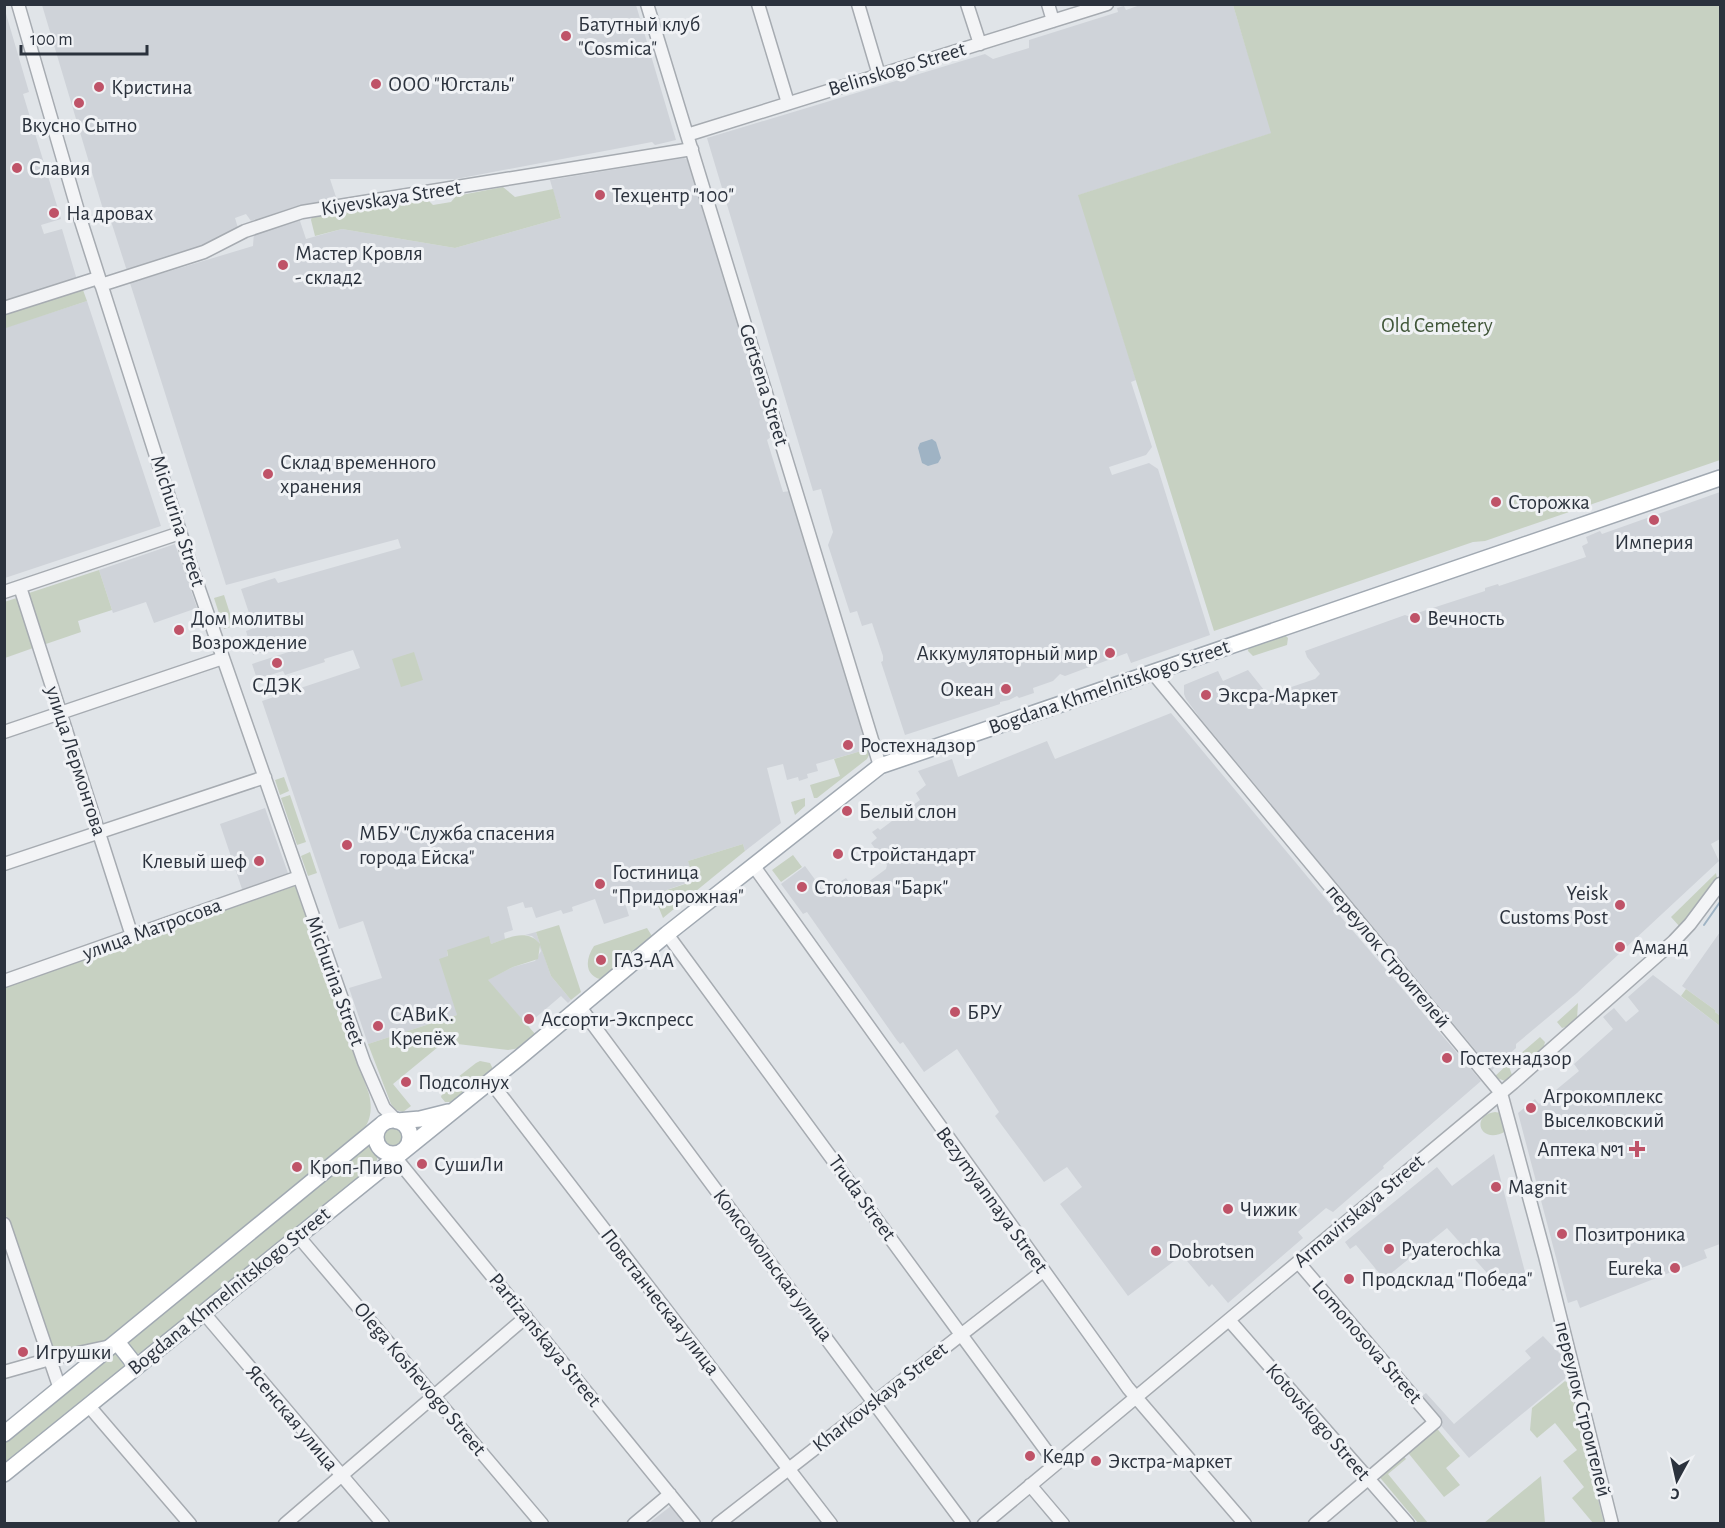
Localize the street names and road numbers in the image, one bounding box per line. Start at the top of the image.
street label: Belinskogo Street [826,38,969,100]
street label: Kiyevskaya Street [320,177,463,219]
street label: Gertsena Street [736,322,793,449]
street label: Michurina Street [147,453,209,589]
street label: Bogdana Khmelnitskogo Street [986,636,1232,738]
street label: улица Лермонтова [42,683,110,839]
street label: переулок Строителей [1322,880,1454,1032]
street label: улица Матросова [79,894,225,964]
street label: Michurina Street [302,913,368,1049]
street label: Bezymyannaya Street [932,1123,1052,1277]
street label: Armavirskaya Street [1290,1150,1429,1272]
street label: Truda Street [824,1151,900,1245]
street label: Комсомольская улица [709,1185,837,1345]
street label: Bogdana Khmelnitskogo Street [124,1203,334,1379]
street label: Повстанческая улица [597,1225,724,1379]
street label: Partizanskaya Street [485,1269,605,1411]
street label: Lomonosova Street [1308,1276,1426,1408]
street label: Olega Koshevogo Street [350,1298,490,1460]
street label: переулок Строителей [1551,1319,1615,1499]
street label: Kharkovskaya Street [809,1338,951,1456]
street label: Kotovskogo Street [1262,1359,1374,1485]
street label: Ясенская улица [242,1361,342,1475]

